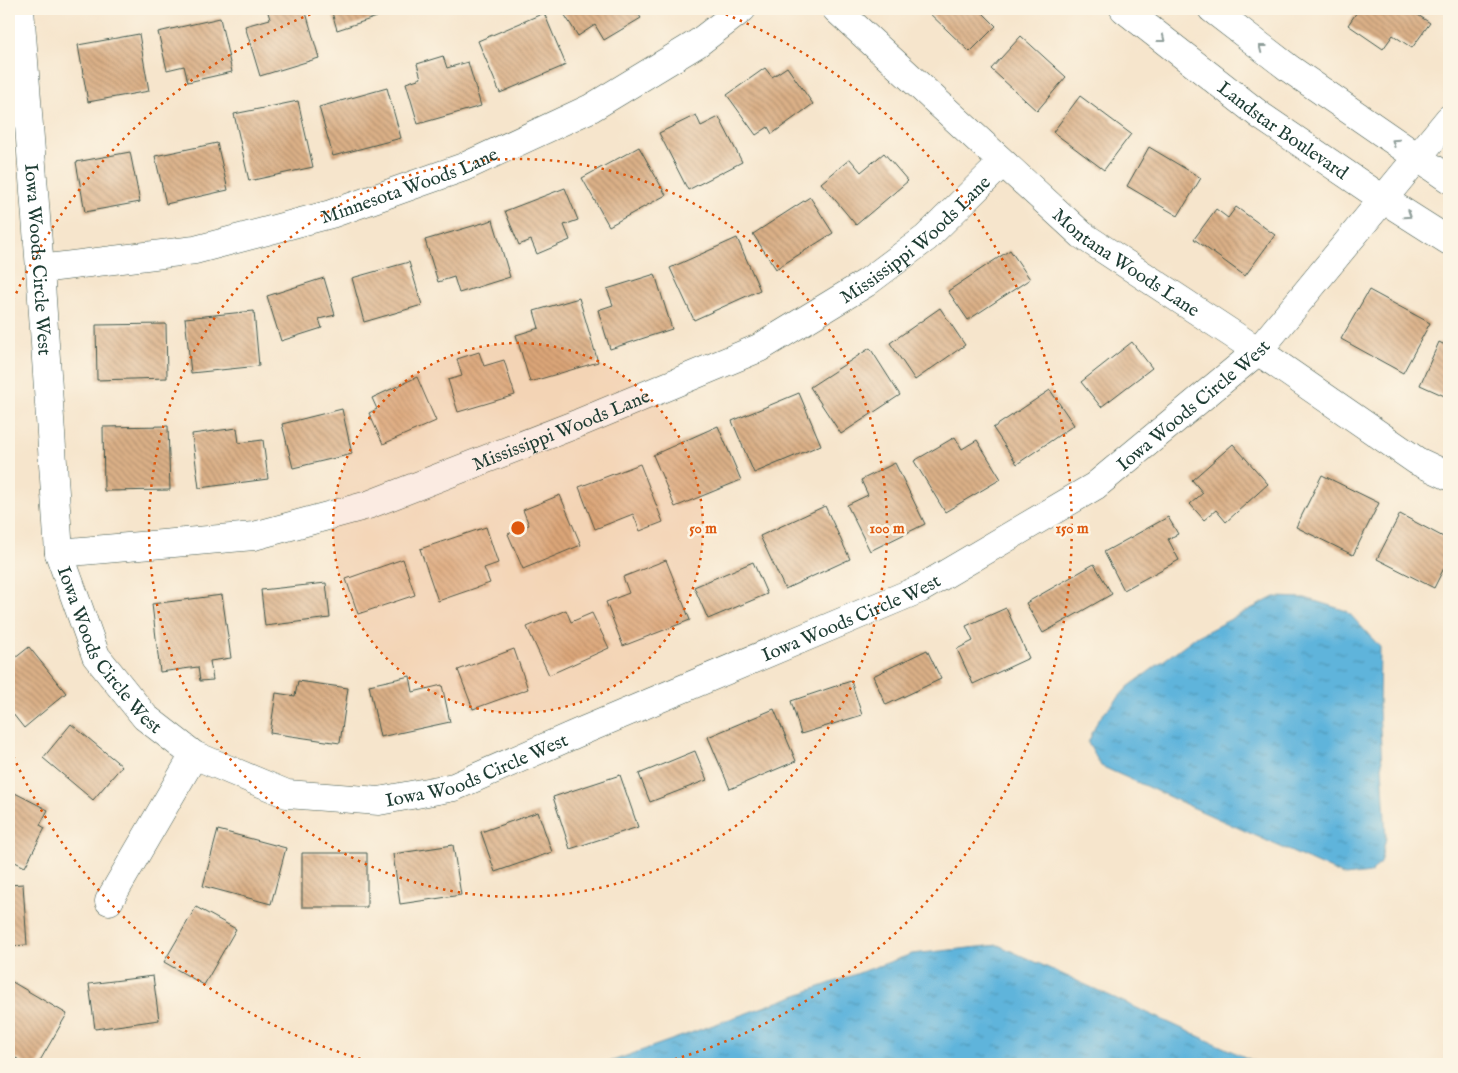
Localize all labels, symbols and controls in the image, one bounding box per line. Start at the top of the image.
one-way arrow [1157,33,1166,42]
one-way arrow [1259,45,1268,53]
street label: Landstar Boulevard [1212,77,1353,186]
one-way arrow [1391,139,1400,148]
street label: Minnesota Woods Lane [318,143,502,230]
street label: Iowa Woods Circle West [18,163,56,357]
street label: Mississippi Woods Lane [836,171,996,310]
street label: Montana Woods Lane [1047,204,1204,323]
one-way arrow [1403,209,1412,218]
street label: Iowa Woods Circle West [1112,335,1276,477]
street label: Mississippi Woods Lane [469,385,654,477]
centre of rings [509,519,527,537]
text: 50 m [689,519,717,538]
text: 100 m [869,519,905,538]
text: 150 m [1055,519,1089,538]
street label: Iowa Woods Circle West [51,563,167,740]
street label: Iowa Woods Circle West [758,569,946,668]
street label: Iowa Woods Circle West [384,729,572,814]

